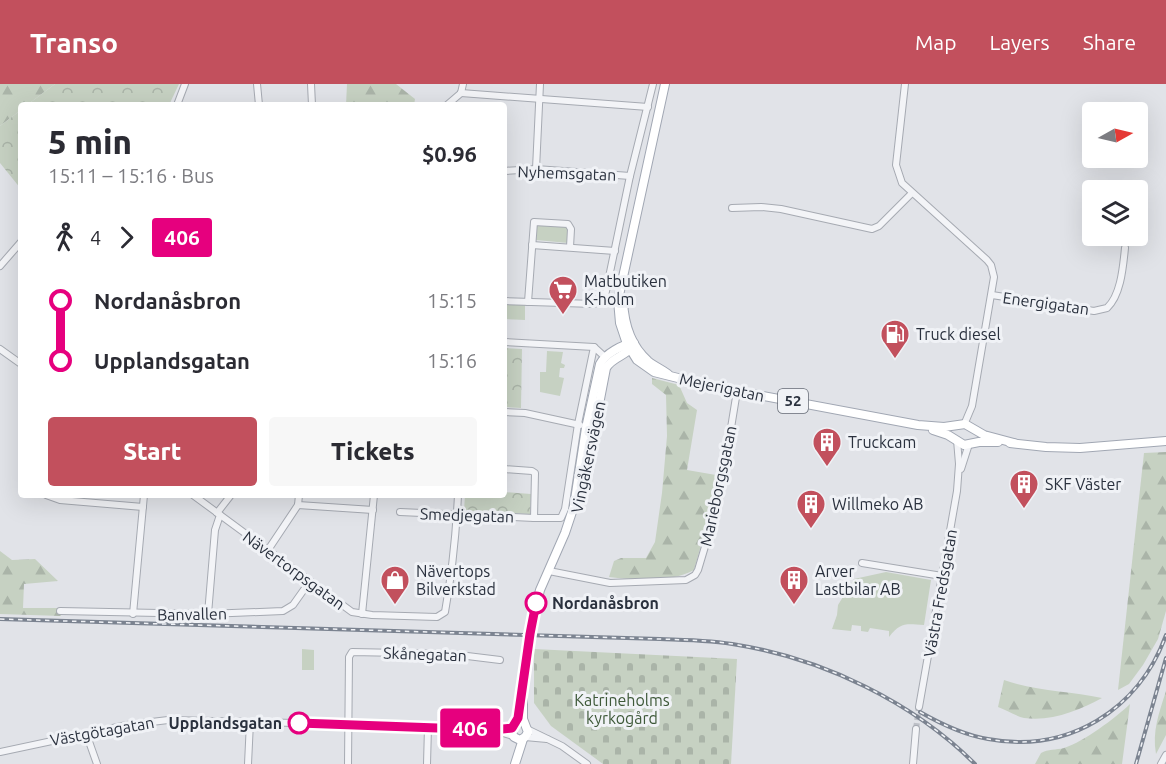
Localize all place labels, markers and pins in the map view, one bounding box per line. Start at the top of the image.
place label: Matbutiken K-holm [584,272,667,308]
supermarket icon: Matbutiken K-holm [547,274,579,316]
fuel station icon: Truck diesel [879,318,911,360]
place label: Truck diesel [916,325,1001,343]
building icon: Truckcam [811,426,843,468]
place label: Truckcam [848,433,916,451]
building icon: SKF Väster [1008,468,1040,510]
place label: SKF Väster [1045,475,1121,493]
building icon: Willmeko AB [795,488,827,530]
place label: Willmeko AB [832,495,923,513]
place label: Nävertops Bilverkstad [416,562,496,598]
place label: Arver Lastbilar AB [815,562,901,598]
shop icon: Nävertops Bilverkstad [379,564,411,606]
building icon: Arver Lastbilar AB [778,564,810,606]
marker: Nordanåsbron [525,592,547,614]
place label: Nordanåsbron [552,594,659,612]
marker: Upplandsgatan [288,712,310,734]
place label: Upplandsgatan [169,714,282,732]

